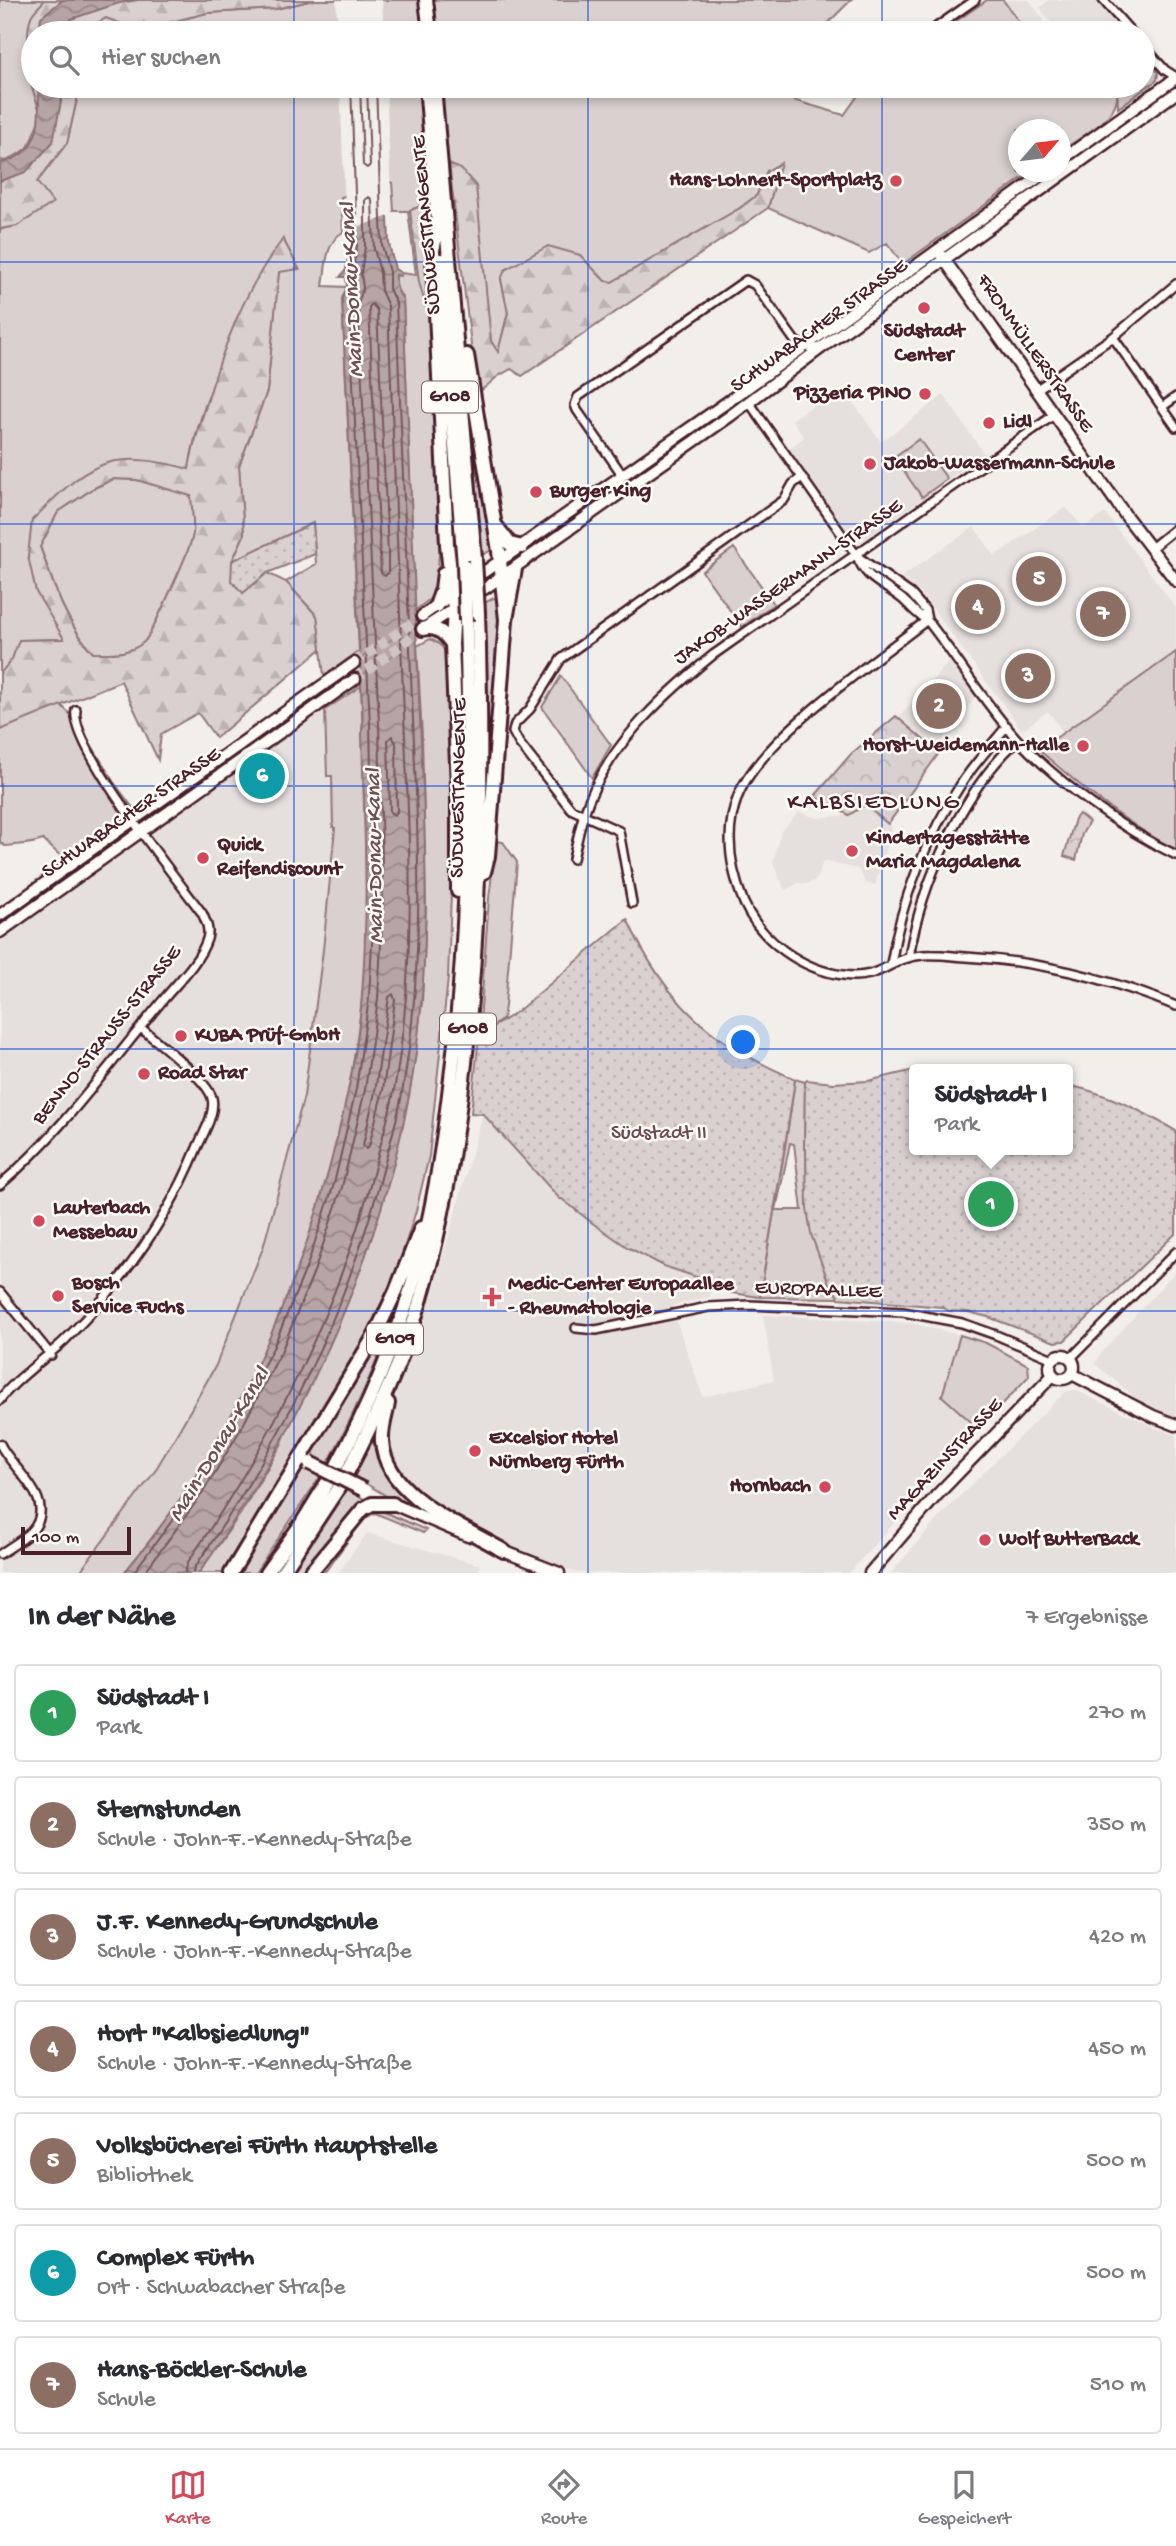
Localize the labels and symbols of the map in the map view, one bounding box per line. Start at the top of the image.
north arrow [1008,119,1071,182]
street label: SÜDWESTTANGENTE [408,134,448,316]
place label: Hans-Lohnert-Sportplatz [669,169,884,194]
marker: Hans-Lohnert-Sportplatz [888,173,904,189]
water label: Main-Donau-Kanal [335,200,371,378]
street label: SCHWABACHER STRASSE [727,254,914,400]
street label: FRONMÜLLERSTRASSE [969,269,1099,439]
marker: Südstadt Center [916,300,932,316]
place label: Südstadt Center [884,320,967,369]
road number: G108 [422,382,478,412]
place label: Pizzeria PINO [793,382,911,407]
marker: Pizzeria PINO [917,386,933,402]
place label: Lidl [1003,411,1033,436]
marker: Lidl [981,415,997,431]
place label: Jakob-Wassermann-Schule [883,452,1116,477]
marker: Jakob-Wassermann-Schule [862,456,878,472]
place label: Burger King [549,480,651,505]
marker: Burger King [528,484,544,500]
street label: JAKOB-WASSERMANN-STRASSE [670,494,909,672]
pin: 5 [1016,553,1062,605]
pin: 4 [955,581,1001,633]
pin: 7 [1080,588,1126,640]
pin: 3 [1005,650,1051,702]
pin: 2 [916,680,962,732]
street label: SÜDWESTTANGENTE [446,697,474,878]
place label: Horst-Weidemann-Halle [863,734,1070,759]
marker: Horst-Weidemann-Halle [1075,738,1091,754]
street label: SCHWABACHER STRASSE [38,742,227,885]
pin: 6 [239,750,285,802]
water label: Main-Donau-Kanal [361,766,391,944]
district label: KALBSIEDLUNG [787,789,961,818]
place label: Kindertagesstätte Maria Magdalena [865,827,1031,876]
place label: Quick Reifendiscount [216,834,344,883]
marker: Kindertagesstätte Maria Magdalena [844,843,860,859]
marker: Quick Reifendiscount [195,850,211,866]
street label: BENNO-STRAUSS-STRASSE [27,941,189,1132]
road number: G108 [440,1014,496,1044]
place label: KUBA Prüf-GmbH [194,1024,341,1049]
your location [726,1025,760,1059]
marker: KUBA Prüf-GmbH [173,1028,189,1044]
place label: Road Star [157,1062,249,1087]
marker: Road Star [136,1066,152,1082]
park label: Südstadt II [611,1122,707,1147]
pin: 1 [968,1178,1014,1230]
place label: Lauterbach Messebau [53,1197,151,1246]
marker: Lauterbach Messebau [31,1213,47,1229]
place label: Bosch Service Fuchs [71,1272,185,1321]
place label: Medic-Center Europaallee - Rheumatologie [508,1273,735,1322]
street label: EUROPAALLEE [754,1276,883,1306]
marker: Medic-Center Europaallee - Rheumatologie [482,1287,502,1307]
marker: Bosch Service Fuchs [50,1288,66,1304]
road number: G109 [367,1324,423,1354]
water label: Main-Donau-Kanal [163,1362,278,1527]
street label: MAGAZINSTRASSE [883,1393,1010,1527]
place label: Excelsior Hotel Nürnberg Fürth [489,1427,625,1476]
marker: Excelsior Hotel Nürnberg Fürth [467,1443,483,1459]
place label: Hornbach [730,1475,812,1500]
marker: Hornbach [817,1479,833,1495]
scale bar [21,1524,131,1556]
place label: Wolf ButterBack [998,1528,1141,1553]
marker: Wolf ButterBack [977,1532,993,1548]

